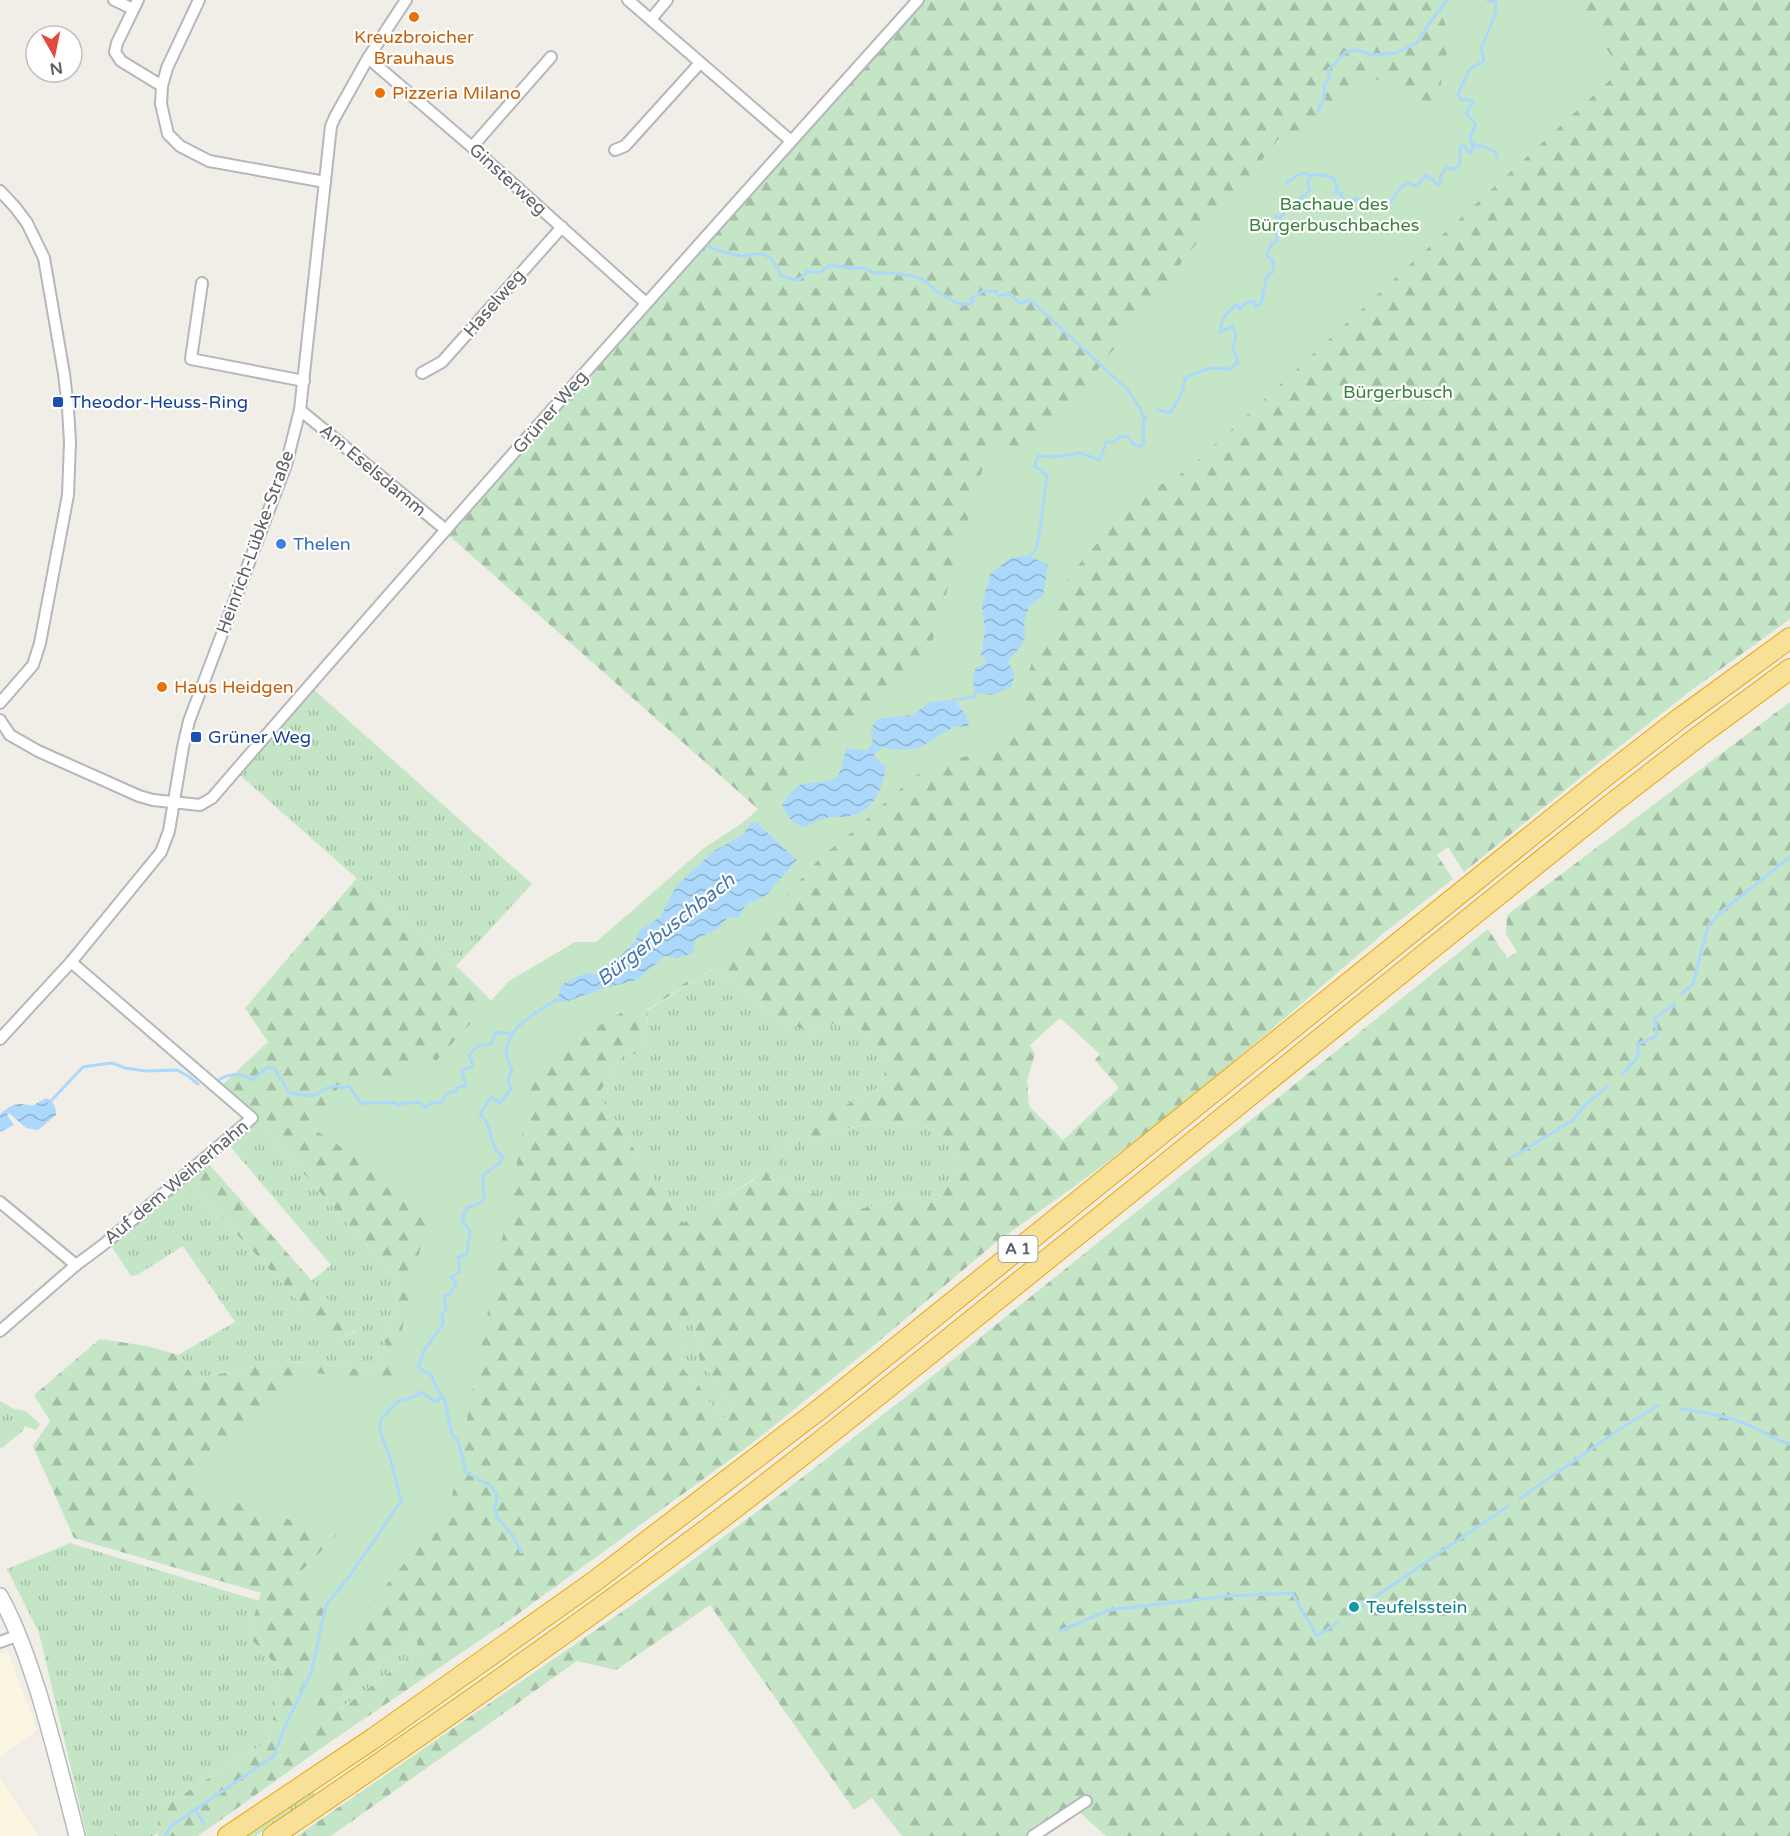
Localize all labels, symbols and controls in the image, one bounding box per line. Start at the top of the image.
marker: Kreuzbroicher Brauhaus [407,10,421,24]
north arrow [24,24,84,84]
place label: Kreuzbroicher Brauhaus [354,26,474,69]
text: N [48,57,64,79]
place label: Pizzeria Milano [392,82,521,104]
marker: Pizzeria Milano [373,86,387,100]
street label: Ginsterweg [465,138,551,220]
park label: Bachaue des Bürgerbuschbaches [1249,193,1419,236]
street label: Haselweg [459,265,529,341]
street label: Grüner Weg [508,366,592,458]
park label: Bürgerbusch [1343,381,1453,403]
place label: Theodor-Heuss-Ring [70,391,248,413]
marker: Theodor-Heuss-Ring [51,395,65,409]
street label: Am Eselsdamm [315,419,431,521]
street label: Heinrich-Lübke-Straße [212,447,298,637]
place label: Thelen [293,533,351,555]
marker: Thelen [274,537,288,551]
place label: Haus Heidgen [174,676,294,698]
marker: Haus Heidgen [155,680,169,694]
place label: Grüner Weg [208,726,311,748]
marker: Grüner Weg [189,730,203,744]
water label: Bürgerbuschbach [592,868,741,991]
street label: Auf dem Weiherhahn [99,1115,253,1249]
road number: A 1 [998,1236,1038,1262]
place label: Teufelsstein [1366,1596,1468,1618]
marker: Teufelsstein [1347,1600,1361,1614]

